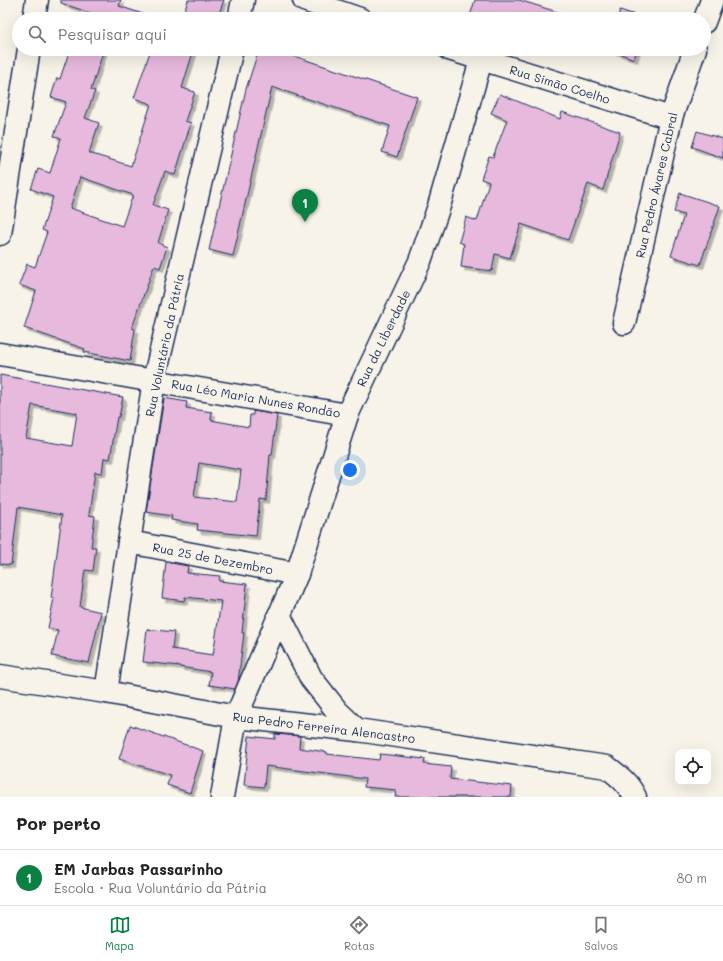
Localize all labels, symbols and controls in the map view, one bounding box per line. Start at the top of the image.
search box [12,12,711,56]
icon: search [26,23,48,45]
text: Pesquisar aqui [58,24,167,44]
street label: Rua Simão Coelho [508,61,612,107]
street label: Rua Pedro Ávares Cabral [631,111,681,259]
pin: 1 [292,189,318,222]
street label: Rua Voluntário da Pátria [141,272,187,418]
street label: Rua da Liberdade [353,287,413,389]
street label: Rua Léo Maria Nunes Rondão [170,375,342,421]
your location [340,460,360,480]
street label: Rua 25 de Dezembro [152,538,274,578]
street label: Rua Pedro Ferreira Alencastro [232,708,416,746]
map controls [675,749,711,785]
button: locate [675,749,711,785]
text: Por perto [16,812,100,834]
text: EM Jarbas Passarinho [54,859,223,879]
text: 1 [26,869,32,886]
text: 80 m [677,869,707,886]
text: Escola · Rua Voluntário da Pátria [54,879,267,896]
tab: Mapa [105,914,134,953]
tab: Rotas [344,914,375,953]
tab: Salvos [585,914,618,953]

